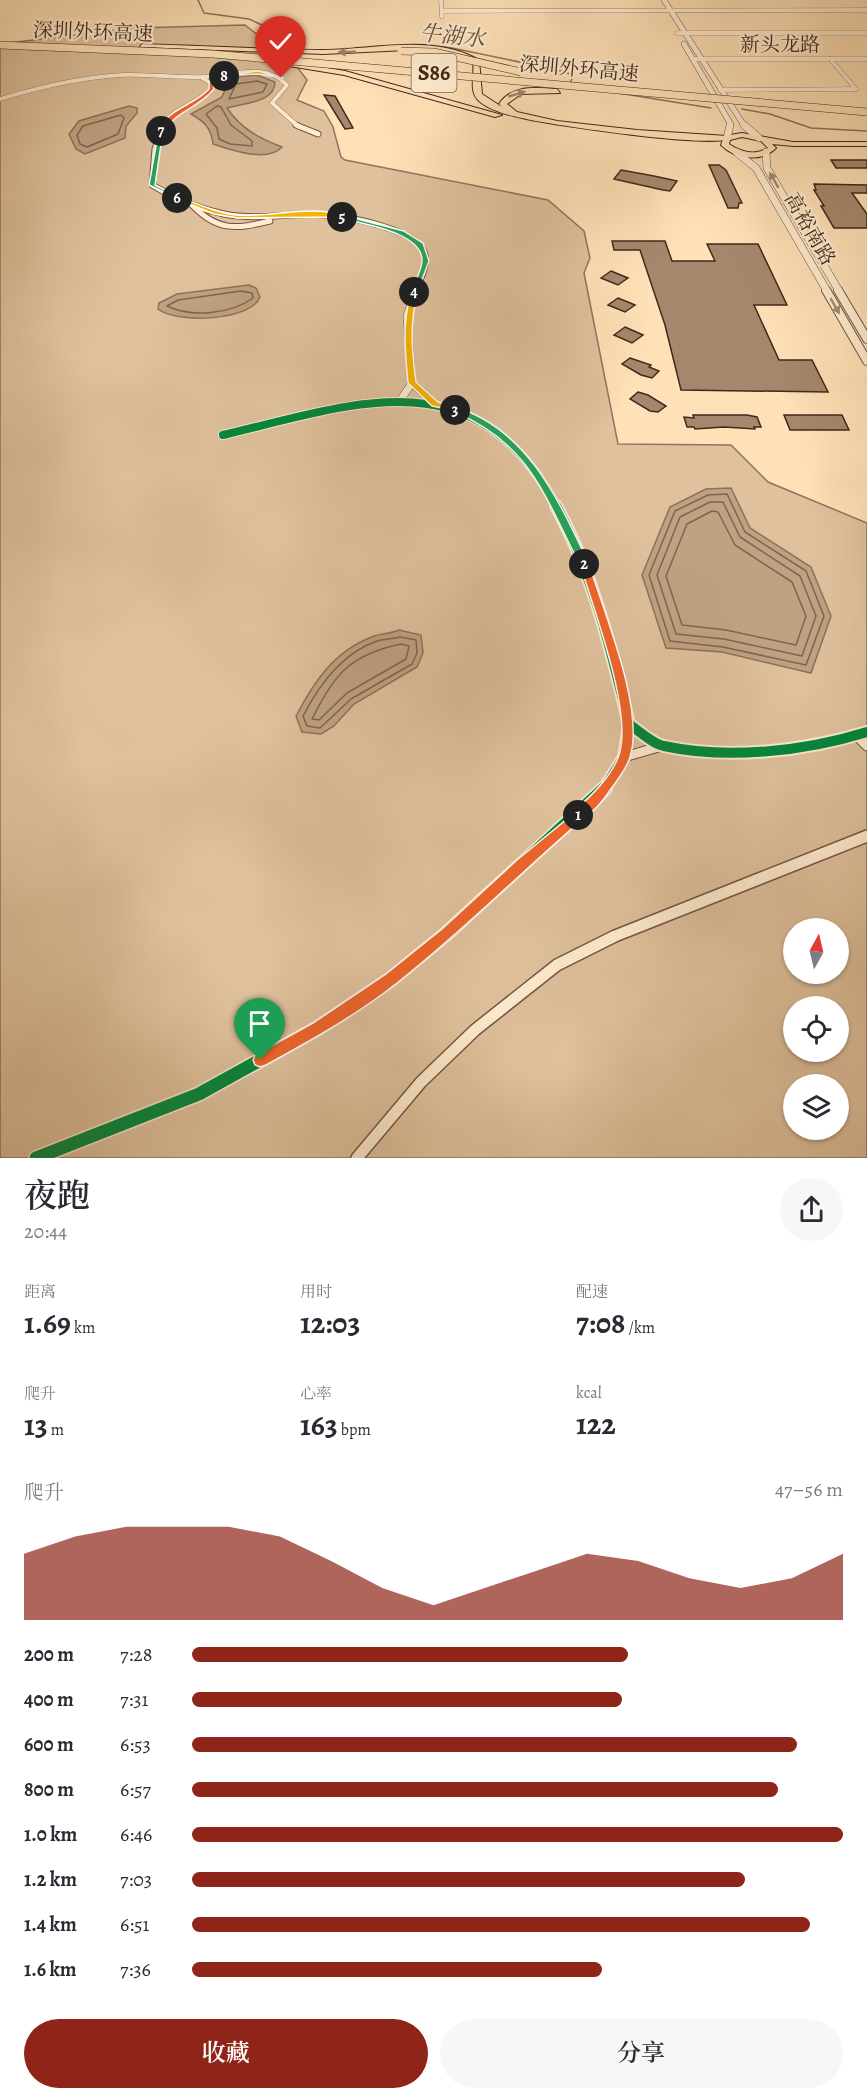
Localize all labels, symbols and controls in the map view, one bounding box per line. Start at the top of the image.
street label: 深圳外环高速 [33,16,153,48]
pin [255,16,306,78]
water label: 牛湖水 [418,18,488,55]
icon: check [264,25,297,58]
street label: 新头龙路 [740,31,820,58]
one-way arrow [337,47,356,56]
street label: 深圳外环高速 [518,50,640,88]
road number: S86 [412,54,456,92]
pin: 8 [209,61,239,91]
text: 8 [220,65,228,87]
one-way arrow [508,89,526,98]
pin: 7 [146,116,176,146]
text: 7 [158,120,164,142]
one-way arrow [768,172,779,188]
pin: 6 [162,183,192,213]
text: 6 [173,187,181,209]
street label: 高裕南路 [778,188,842,270]
pin: 5 [327,202,357,232]
text: 5 [339,206,345,228]
pin: 4 [399,277,429,307]
text: 4 [410,281,418,303]
one-way arrow [830,297,840,314]
pin: 3 [440,395,470,425]
text: 3 [452,399,458,421]
pin: 2 [569,549,599,579]
text: 2 [580,553,588,575]
pin: 1 [563,800,593,830]
text: 1 [575,804,581,826]
north arrow [783,918,849,984]
map controls [783,918,849,1140]
button: locate [783,996,849,1062]
pin [234,998,285,1060]
icon: arrive [243,1007,276,1040]
button: layers [783,1074,849,1140]
text: 夜跑 [24,1173,90,1218]
button: share [780,1178,843,1241]
text: 20:44 [24,1218,67,1245]
text: 距离 [24,1281,56,1303]
text: 用时 [300,1281,332,1303]
text: 配速 [576,1281,608,1303]
text: 1.69 [24,1303,71,1343]
text: 12:03 [300,1303,360,1343]
text: 7:08 [576,1303,625,1343]
text: km [71,1317,95,1339]
text: /km [625,1317,655,1339]
text: kcal [576,1382,602,1404]
text: 爬升 [24,1383,56,1405]
text: 心率 [300,1383,332,1405]
text: 122 [576,1404,616,1444]
text: 13 [24,1405,48,1445]
text: 163 [300,1405,338,1445]
text: m [48,1419,64,1441]
text: bpm [338,1419,371,1441]
text: 47–56 m [775,1476,843,1503]
text: 爬升 [24,1479,64,1506]
text: 200 m [24,1641,74,1668]
text: 7:28 [120,1641,152,1668]
text: 400 m [24,1686,74,1713]
text: 7:31 [120,1686,148,1713]
text: 600 m [24,1731,74,1758]
text: 6:53 [120,1731,151,1758]
text: 800 m [24,1776,74,1803]
text: 6:57 [120,1776,151,1803]
text: 1.0 km [24,1821,77,1848]
text: 6:46 [120,1821,152,1848]
text: 1.2 km [24,1866,77,1893]
text: 7:03 [120,1866,152,1893]
text: 1.4 km [24,1911,77,1938]
text: 6:51 [120,1911,149,1938]
text: 1.6 km [24,1956,77,1983]
text: 7:36 [120,1956,151,1983]
button: 收藏 [24,2019,428,2088]
button: 分享 [440,2019,843,2088]

